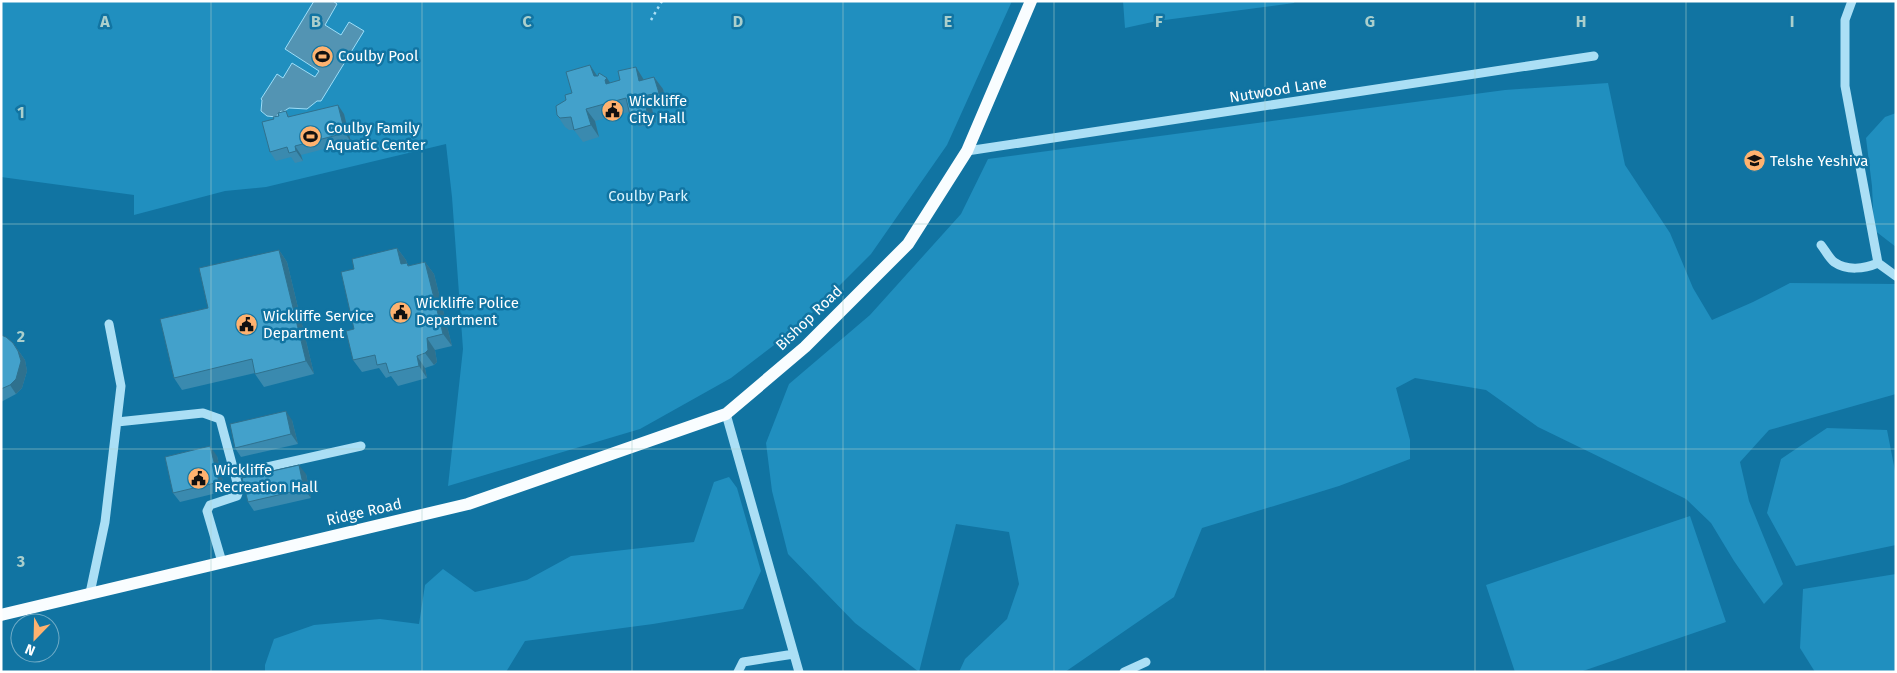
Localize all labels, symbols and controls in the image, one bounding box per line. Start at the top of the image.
text: A [99,12,110,31]
text: B [311,12,321,31]
text: C [522,12,532,31]
text: D [733,12,743,31]
text: E [944,12,952,31]
text: F [1155,12,1163,31]
text: G [1365,12,1375,31]
text: H [1576,12,1586,31]
text: I [1790,12,1794,31]
sports icon: Coulby Pool [310,44,334,68]
place label: Coulby Pool [338,47,419,65]
street label: Nutwood Lane [1228,73,1328,107]
place label: Wickliffe City Hall [629,92,687,127]
public building icon: Wickliffe City Hall [601,98,625,122]
text: 1 [17,103,25,122]
place label: Coulby Family Aquatic Center [326,119,426,154]
sports icon: Coulby Family Aquatic Center [298,125,322,149]
school or university icon: Telshe Yeshiva [1742,149,1766,173]
place label: Telshe Yeshiva [1770,152,1868,170]
park label: Coulby Park [608,187,688,205]
street label: Bishop Road [772,282,846,354]
place label: Wickliffe Police Department [416,294,519,329]
public building icon: Wickliffe Police Department [388,300,412,324]
place label: Wickliffe Service Department [263,307,374,342]
public building icon: Wickliffe Service Department [235,313,259,337]
text: 2 [17,327,25,346]
place label: Wickliffe Recreation Hall [214,461,318,496]
public building icon: Wickliffe Recreation Hall [186,467,210,491]
street label: Ridge Road [325,495,403,529]
text: 3 [16,552,25,571]
north arrow [10,613,60,663]
text: N [23,640,38,659]

